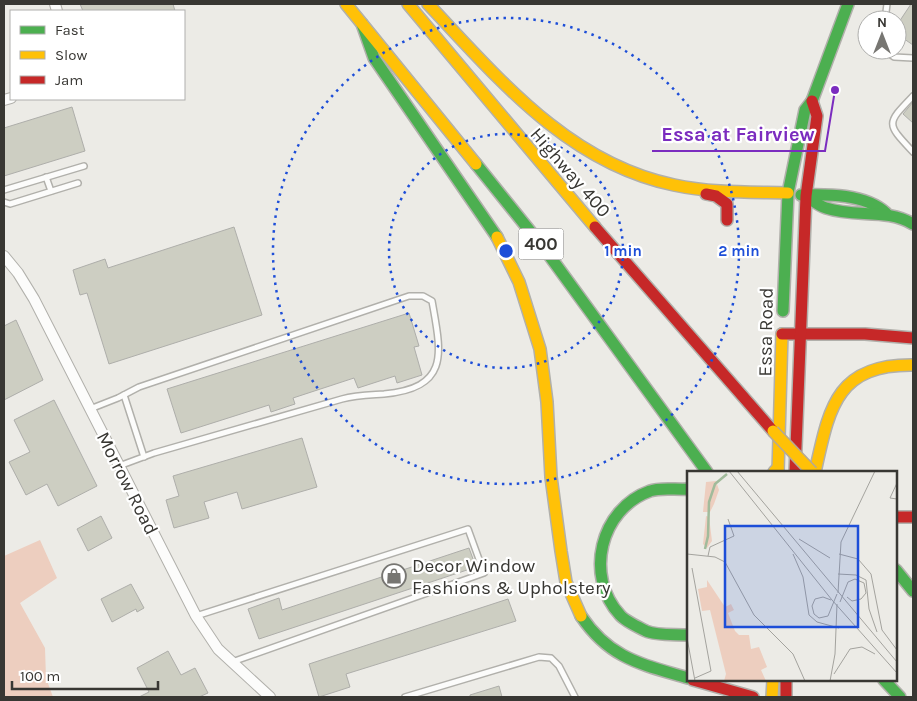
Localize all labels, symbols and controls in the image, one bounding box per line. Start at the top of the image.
legend [10,10,185,100]
north arrow [857,10,907,60]
text: N [877,14,887,31]
text: Fast [55,21,85,39]
text: Slow [55,46,87,64]
text: Jam [55,71,83,89]
callout: Essa at Fairview [652,116,825,151]
street label: Highway 400 [525,123,615,222]
text: Essa at Fairview [661,123,815,146]
road number: 400 [518,228,564,260]
centre of rings [497,242,515,260]
text: 1 min [604,242,642,260]
text: 2 min [718,242,760,260]
street label: Essa Road [754,287,778,377]
street label: Morrow Road [92,428,162,539]
inset map [687,471,897,681]
place label: Decor Window Fashions & Upholstery [412,555,611,599]
shop icon: Decor Window Fashions & Upholstery [381,563,407,589]
scale bar [12,658,159,690]
text: 100 m [20,667,60,685]

